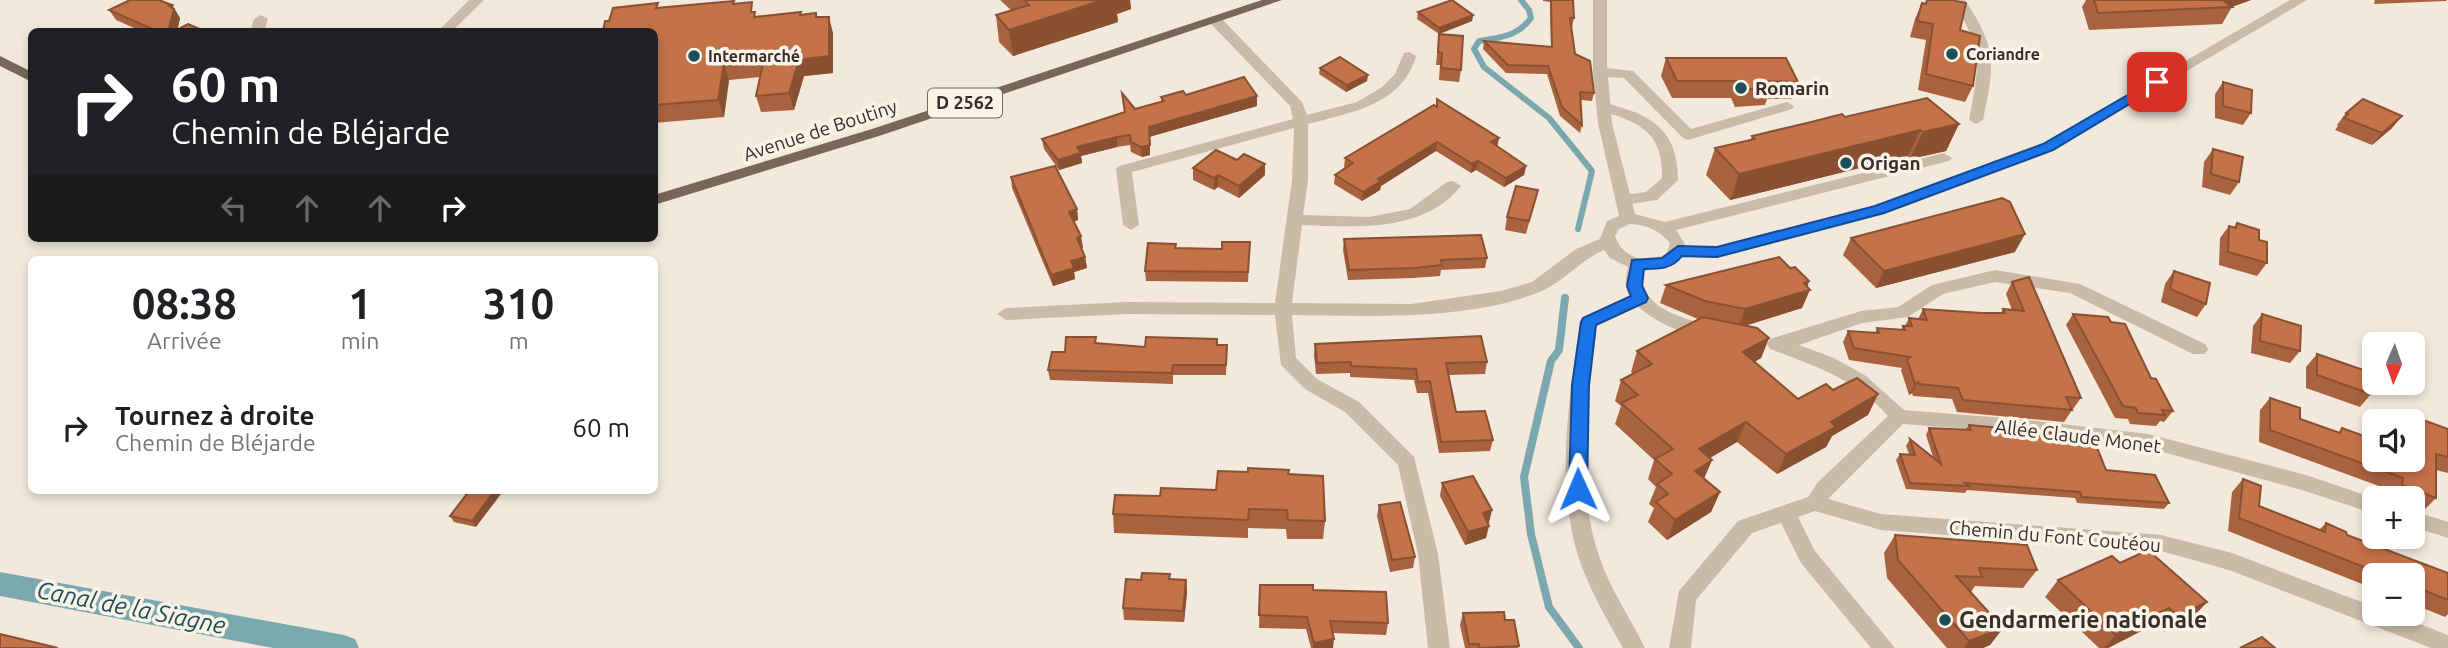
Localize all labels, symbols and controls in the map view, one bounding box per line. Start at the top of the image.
place label: Coriandre [1966,45,2040,63]
marker: Coriandre [1944,46,1960,62]
place label: Intermarché [708,47,800,65]
marker: Intermarché [686,48,702,64]
pin [2127,52,2187,112]
icon: right [56,56,147,147]
text: 60 m [171,56,280,111]
icon: arrive [2138,63,2176,101]
place label: Romarin [1755,77,1829,99]
marker: Romarin [1733,80,1749,96]
road number: D 2562 [928,88,1002,118]
street label: Avenue de Boutiny [740,95,900,165]
text: Chemin de Bléjarde [171,114,450,150]
place label: Origan [1860,152,1921,174]
marker: Origan [1838,155,1854,171]
icon: left [215,189,253,227]
icon: ahead [288,189,326,227]
icon: ahead [361,189,399,227]
icon: right [434,189,472,227]
text: 08:38 [132,280,237,327]
text: 1 [348,280,372,327]
text: 310 [483,280,554,327]
text: Arrivée [147,328,222,353]
text: min [341,328,379,353]
text: m [509,328,529,353]
north arrow [2362,332,2426,396]
map controls [2362,332,2425,626]
text: Tournez à droite [115,401,314,430]
icon: right [56,409,94,447]
button: sound [2362,409,2425,472]
text: 60 m [572,413,630,442]
street label: Allée Claude Monet [1994,415,2163,457]
text: Chemin de Bléjarde [115,430,316,455]
position arrow [1541,452,1615,526]
button: + [2362,486,2425,549]
street label: Chemin du Font Coutéou [1948,516,2162,556]
button: − [2362,563,2425,626]
water label: Canal de la Siagne [34,576,228,639]
place label: Gendarmerie nationale [1959,607,2207,632]
marker: Gendarmerie nationale [1937,612,1953,628]

